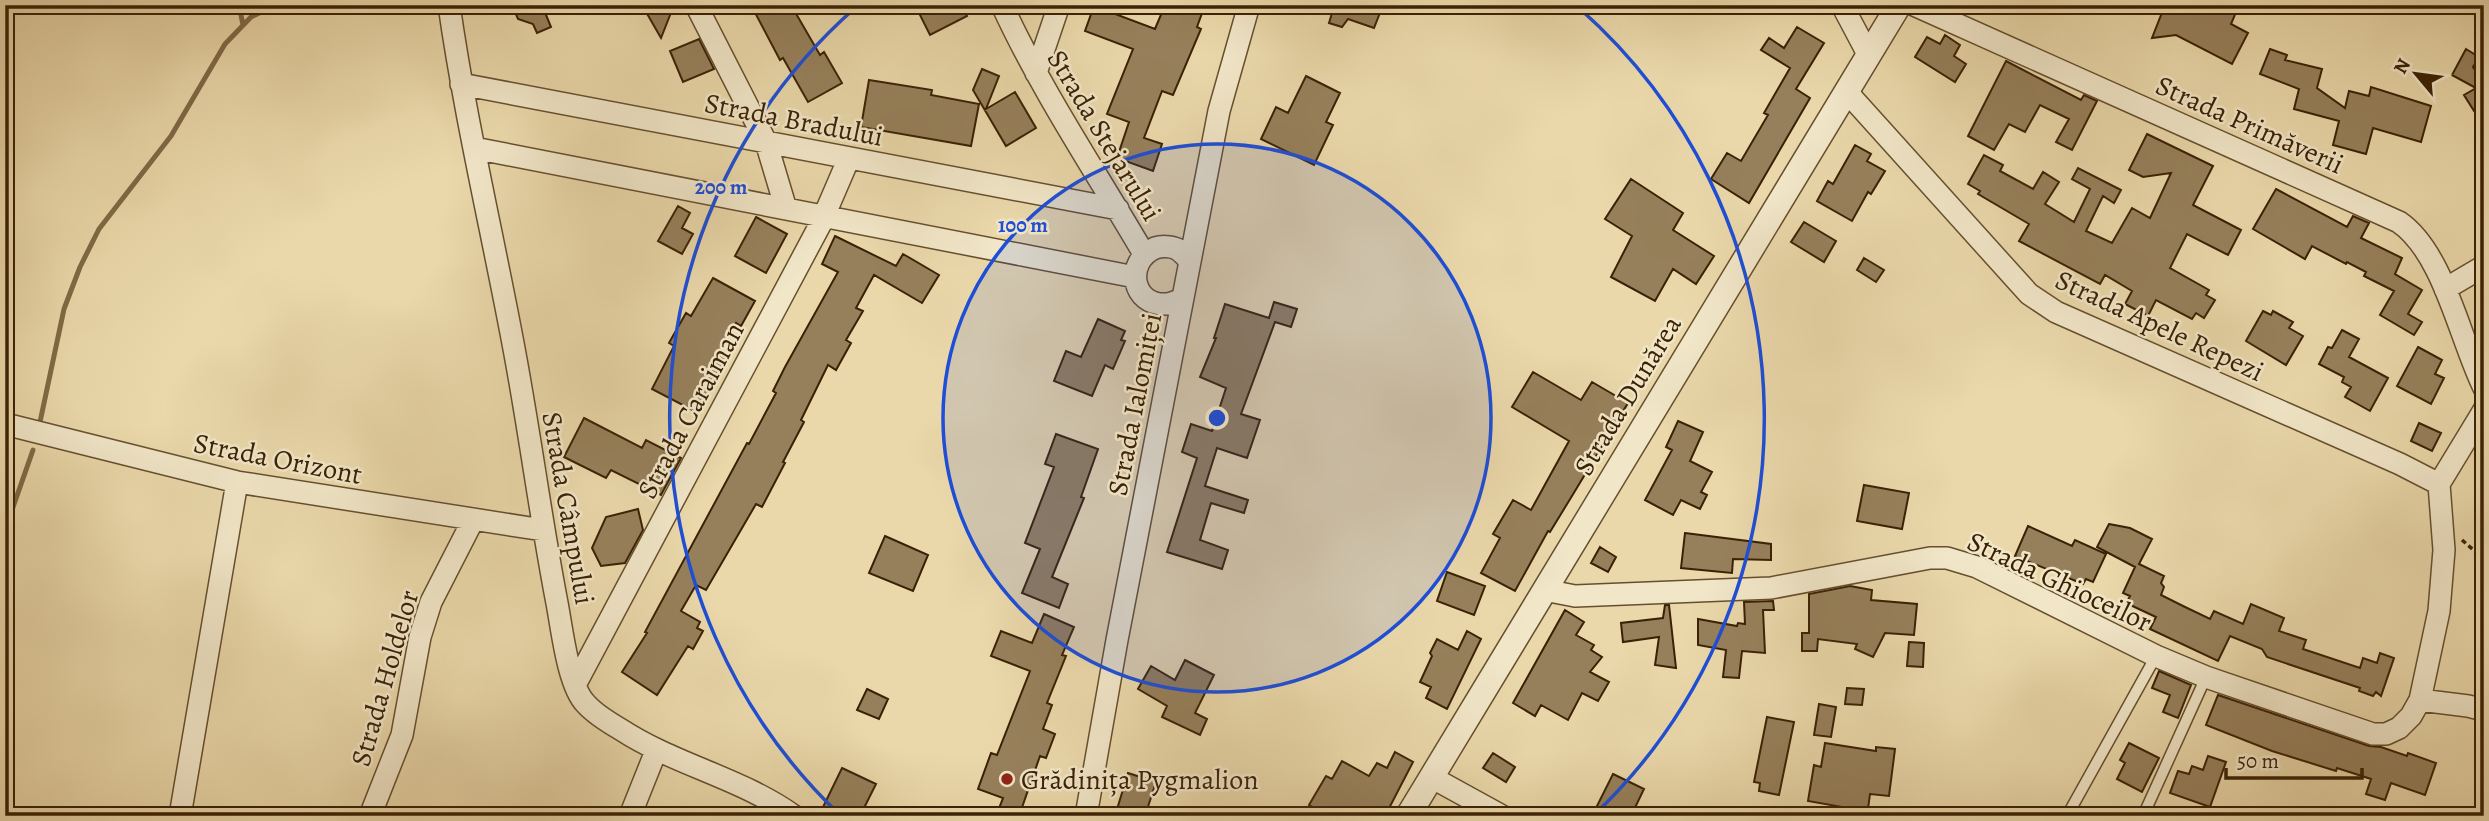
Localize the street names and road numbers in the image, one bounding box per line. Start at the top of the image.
street label: Strada Stejarului [1038,43,1170,228]
street label: Strada Primăverii [2150,67,2350,183]
street label: Strada Bradului [701,84,886,156]
street label: Strada Apele Repezi [2049,261,2270,391]
street label: Strada Dunărea [1565,308,1691,483]
street label: Strada Ialomiței [1099,310,1171,499]
street label: Strada Caraiman [628,316,753,505]
street label: Strada Câmpului [532,409,604,607]
street label: Strada Orizont [190,424,365,494]
street label: Strada Ghioceilor [1961,522,2158,641]
street label: Strada Holdelor [342,585,428,771]

